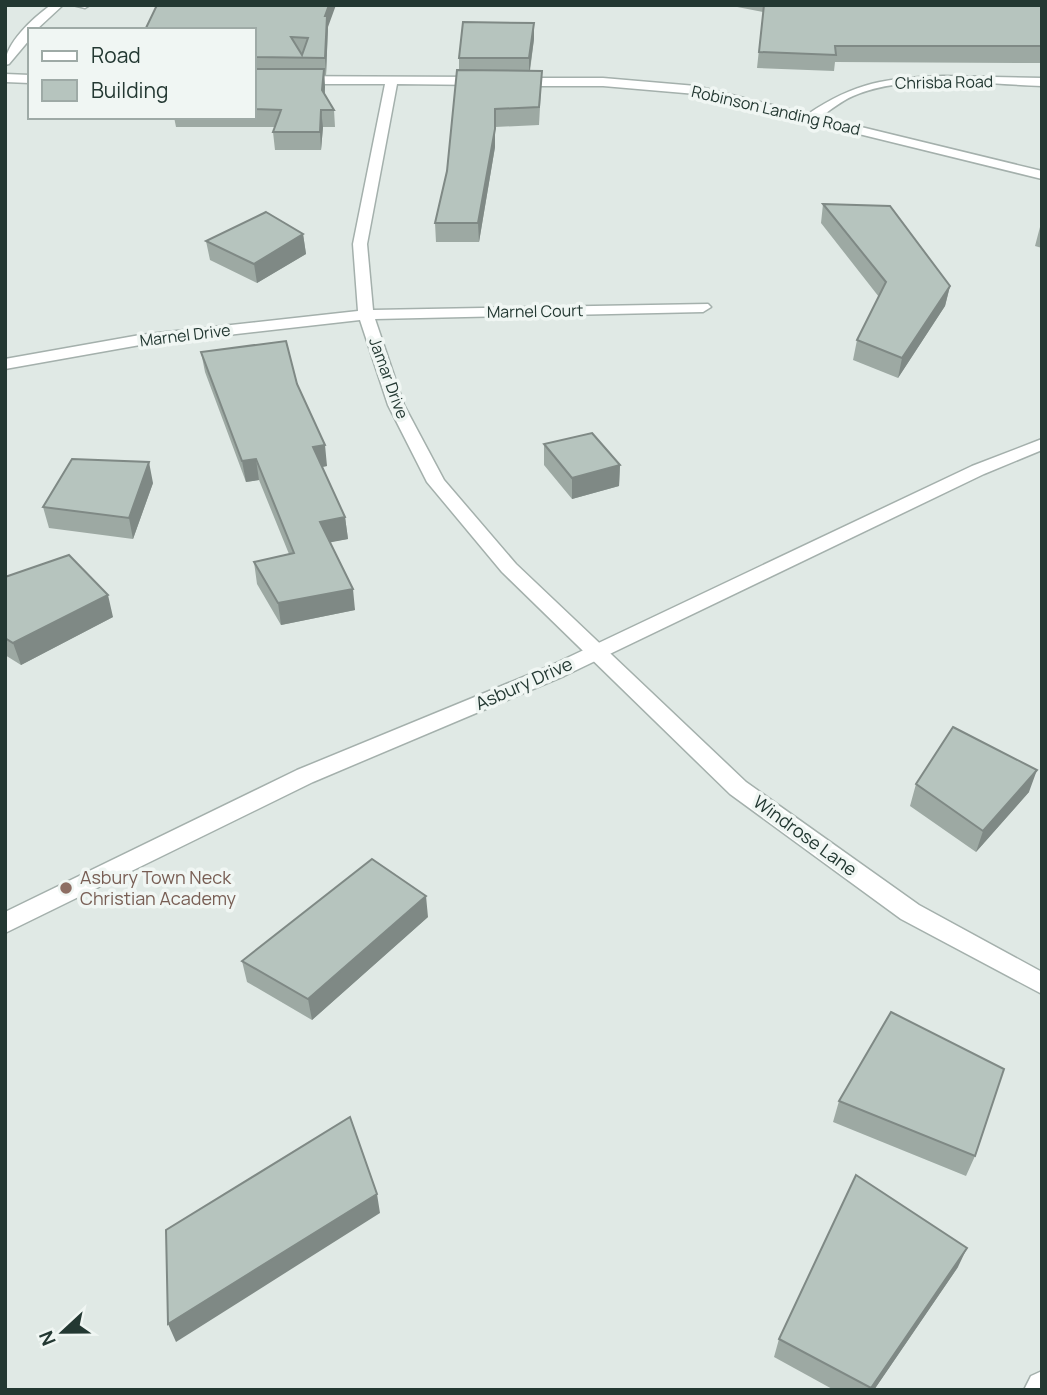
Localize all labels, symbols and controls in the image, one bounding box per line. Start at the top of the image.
legend [28,28,256,119]
text: Road [91,41,141,69]
street label: Chrisba Road [895,70,993,94]
text: Building [91,76,168,104]
street label: Robinson Landing Road [689,80,863,140]
street label: Marnel Court [487,299,583,323]
street label: Marnel Drive [138,319,232,351]
street label: Jamar Drive [364,334,414,422]
street label: Asbury Drive [471,651,576,715]
street label: Windrose Lane [749,789,862,881]
place label: Asbury Town Neck Christian Academy [80,865,237,910]
marker: Asbury Town Neck Christian Academy [58,880,74,896]
north arrow [28,1297,98,1367]
text: N [33,1327,62,1350]

